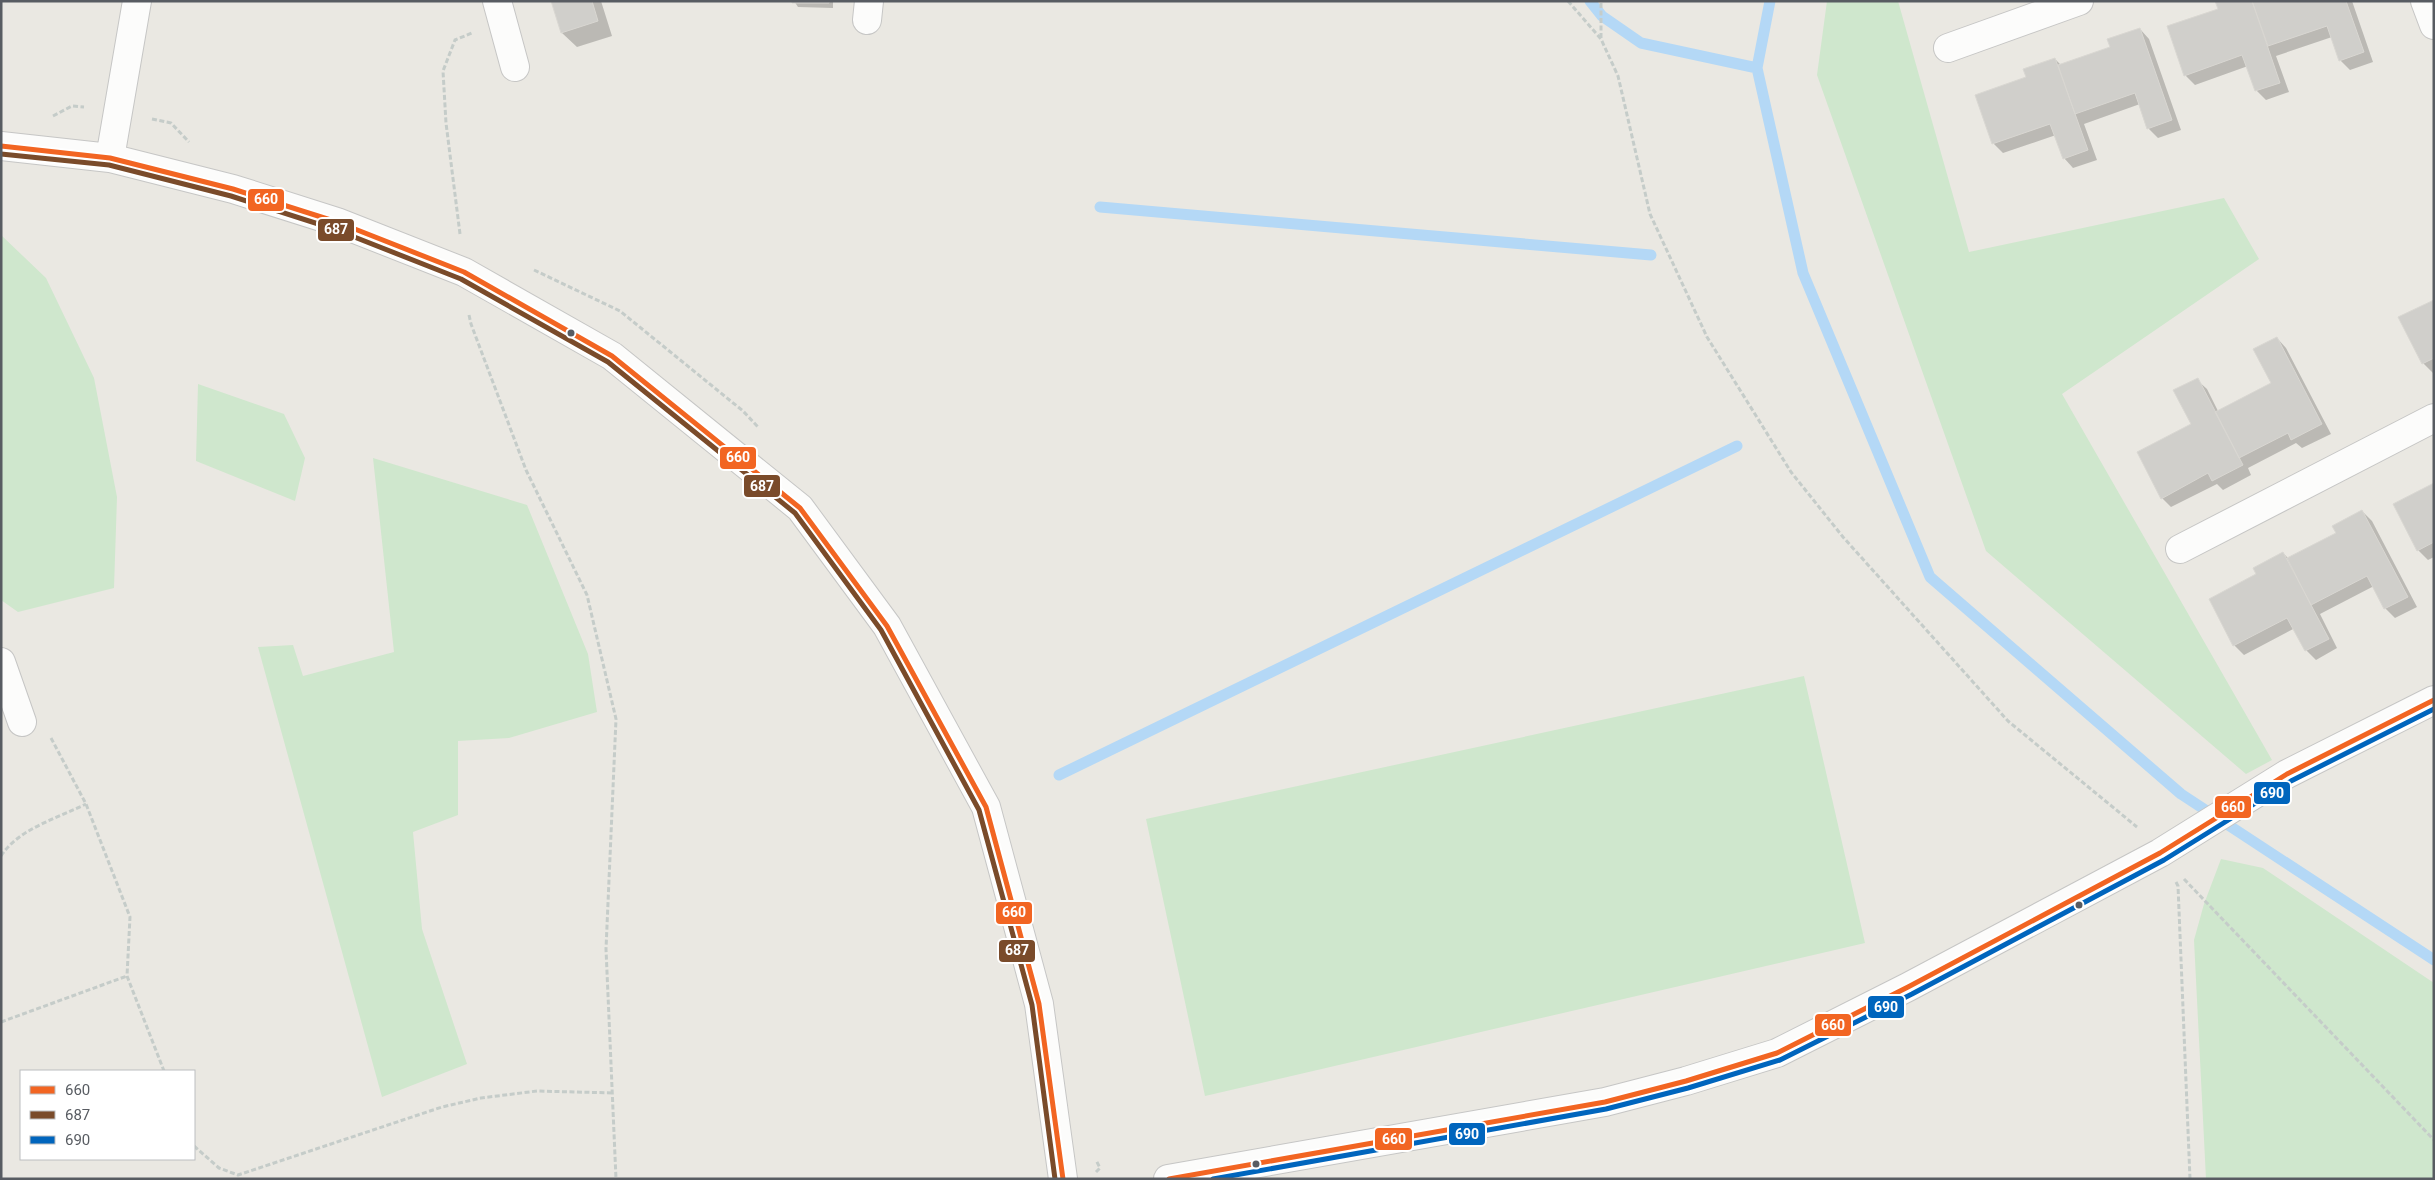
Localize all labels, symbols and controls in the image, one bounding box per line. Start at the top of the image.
line badge: 660 [247,188,285,212]
text: 660 [254,191,278,207]
line badge: 687 [317,218,355,242]
text: 687 [324,221,348,237]
unlabelled marker [566,328,576,338]
line badge: 660 [719,446,757,470]
text: 660 [726,449,750,465]
line badge: 687 [743,474,781,498]
text: 687 [750,478,774,494]
line badge: 690 [2253,781,2291,805]
text: 690 [2260,785,2284,801]
line badge: 660 [2214,795,2252,819]
text: 660 [2221,799,2245,815]
unlabelled marker [2074,900,2084,910]
line badge: 660 [995,901,1033,925]
text: 660 [1002,904,1026,920]
line badge: 687 [998,939,1036,963]
text: 687 [1005,942,1029,958]
line badge: 690 [1867,995,1905,1019]
text: 690 [1874,999,1898,1015]
line badge: 660 [1814,1013,1852,1037]
text: 660 [1821,1017,1845,1033]
legend [20,1070,195,1160]
text: 660 [65,1081,90,1099]
text: 687 [65,1106,90,1124]
line badge: 690 [1448,1122,1486,1146]
text: 690 [1455,1126,1479,1142]
line badge: 660 [1374,1127,1413,1151]
text: 690 [65,1131,90,1149]
text: 660 [1382,1131,1406,1147]
unlabelled marker [1251,1159,1261,1169]

